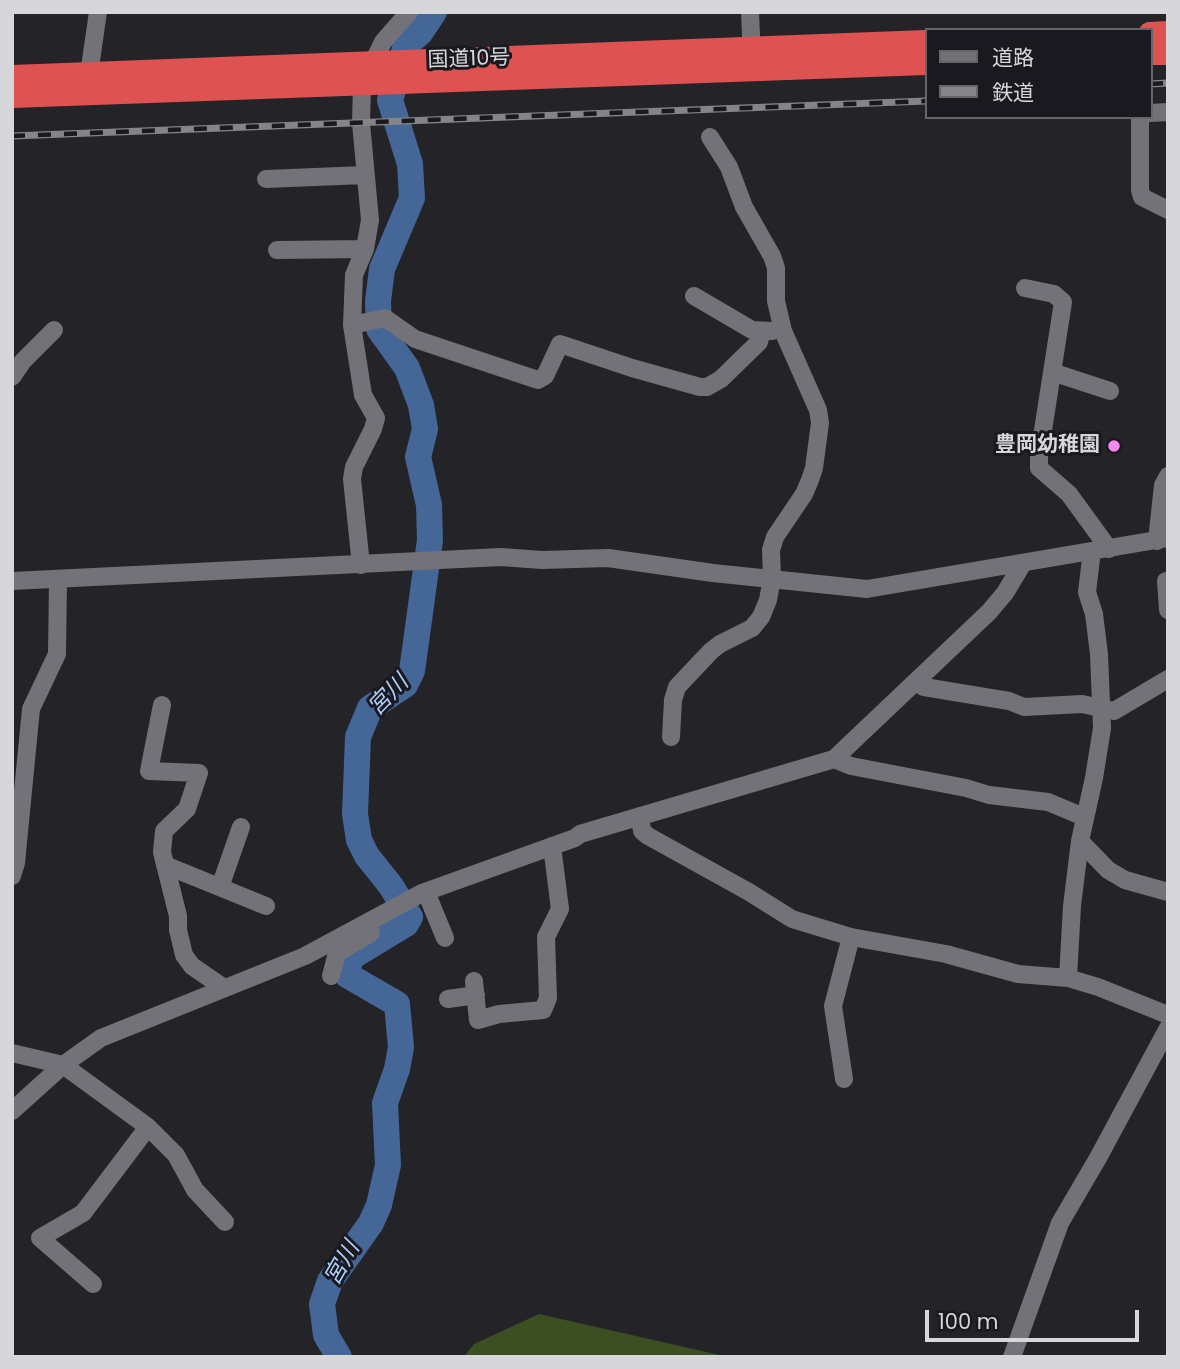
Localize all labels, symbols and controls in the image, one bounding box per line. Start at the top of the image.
legend [925,28,1152,119]
text: 道路 [992,43,1034,72]
street label: 国道10号 [427,46,511,74]
text: 鉄道 [992,78,1034,107]
place label: 豊岡幼稚園 [995,433,1100,459]
marker: 豊岡幼稚園 [1106,438,1122,454]
water label: 宮川 [363,670,415,722]
water label: 宮川 [320,1237,366,1291]
scale bar [928,1296,1142,1340]
text: 100 m [938,1307,998,1336]

